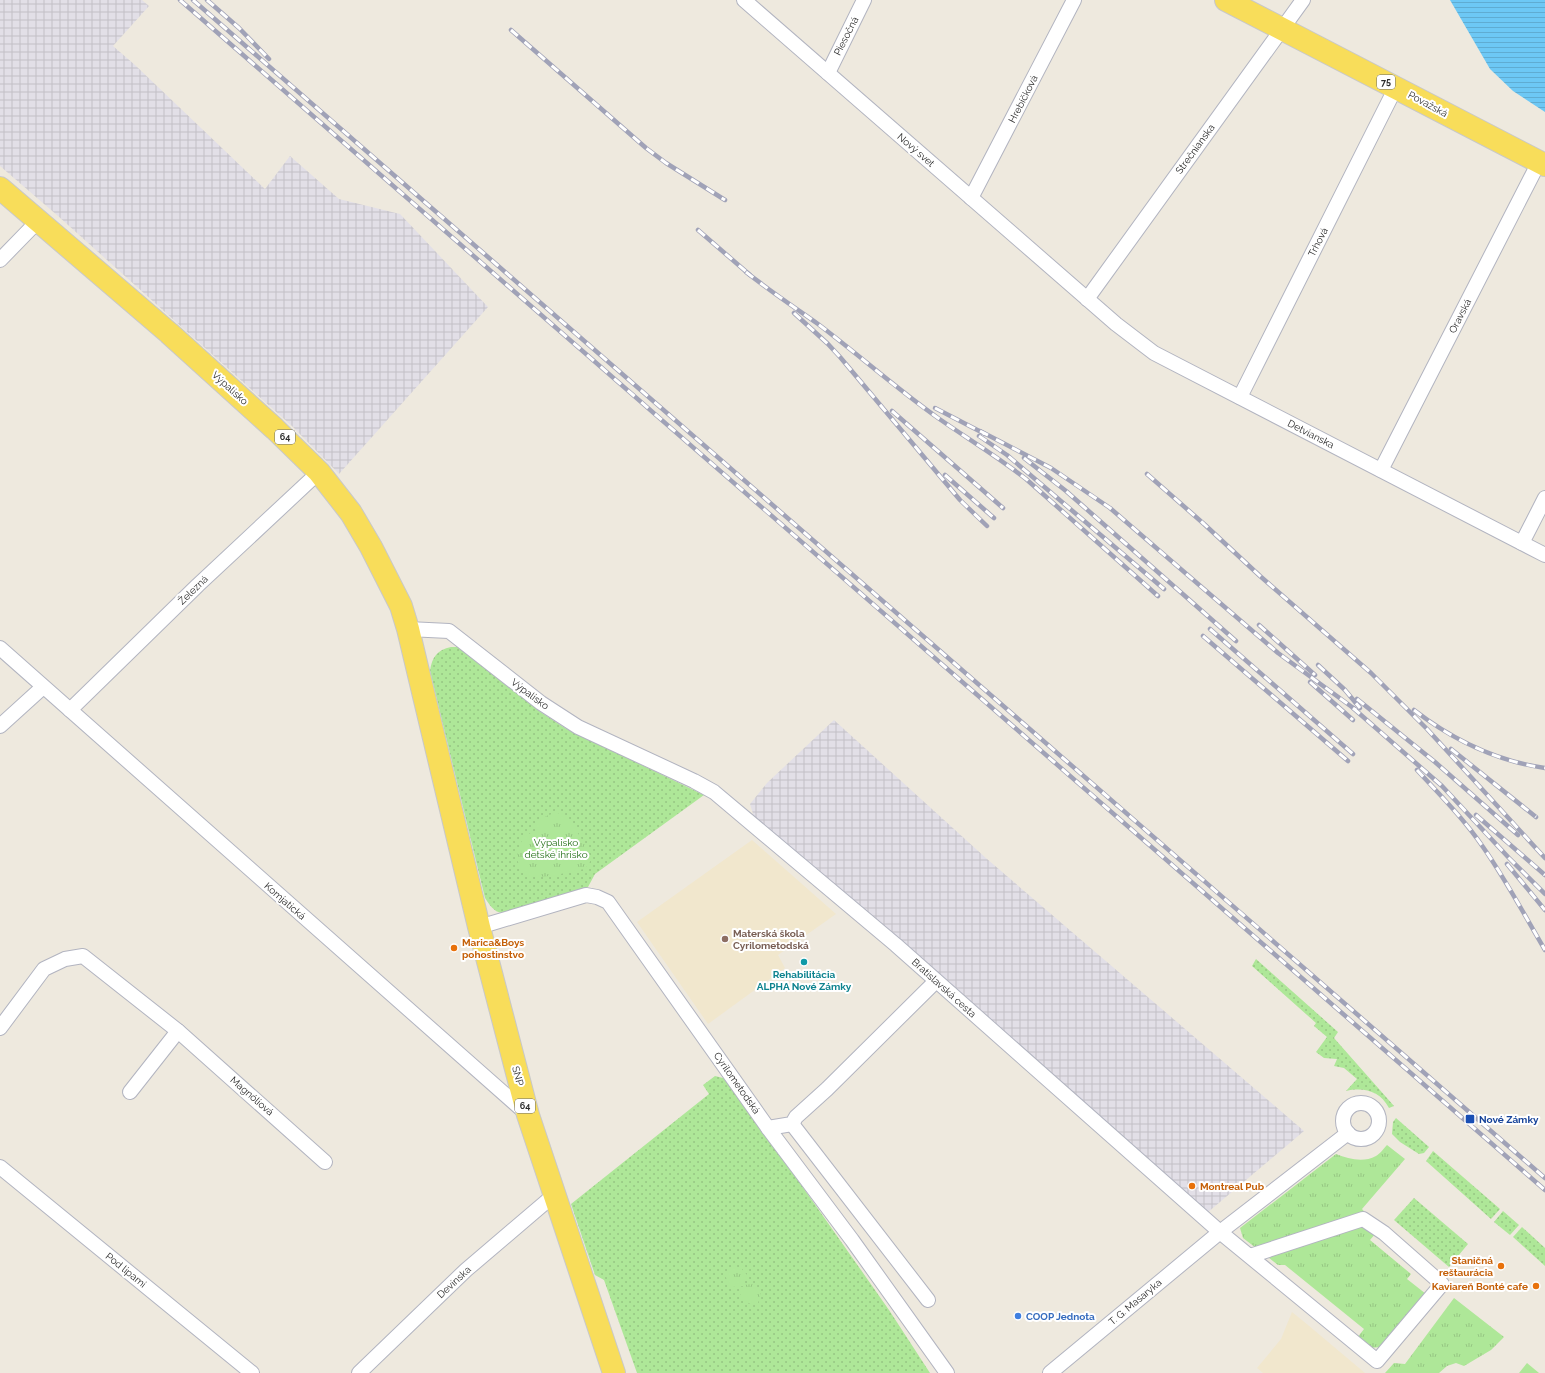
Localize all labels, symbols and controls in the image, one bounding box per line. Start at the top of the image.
street label: Piesočná [832,15,860,57]
street label: Hrebíčková [1006,73,1040,125]
road number: 75 [1377,75,1395,89]
street label: Považská [1406,89,1450,119]
street label: Strečnianska [1173,122,1217,176]
street label: Nový svet [895,131,937,169]
street label: Trhová [1306,226,1330,258]
street label: Oravská [1447,297,1473,335]
street label: Výpalisko [210,369,250,407]
street label: Detvianska [1286,418,1336,450]
road number: 64 [275,430,295,444]
street label: Železná [176,573,210,607]
street label: Výpalisko [509,676,551,712]
park label: Výpalisko detské ihrisko [524,837,588,860]
street label: Komjatická [262,880,308,922]
place label: Materská škola Cyrilometodská [733,928,809,951]
marker: Materská škola Cyrilometodská [720,934,730,944]
place label: Marica&Boys pohostinstvo [462,937,524,960]
marker: Marica&Boys pohostinstvo [449,943,459,953]
street label: Bratislavská cesta [910,956,978,1020]
marker: Rehabilitácia ALPHA Nové Zámky [799,957,809,967]
place label: Rehabilitácia ALPHA Nové Zámky [757,969,852,992]
street label: Cyrilometodská [712,1050,762,1116]
street label: SNP [510,1065,526,1087]
street label: Magnóliová [228,1074,276,1118]
road number: 64 [515,1099,535,1113]
marker: Nové Zámky [1464,1113,1476,1125]
place label: Nové Zámky [1479,1114,1539,1125]
marker: Montreal Pub [1187,1181,1197,1191]
place label: Montreal Pub [1200,1181,1265,1192]
street label: Pod lipami [104,1250,148,1290]
place label: Staničná reštaurácia [1439,1255,1493,1278]
marker: Staničná reštaurácia [1496,1261,1506,1271]
street label: Devínska [435,1264,473,1300]
street label: T. G. Masaryka [1106,1277,1164,1327]
place label: Kaviareň Bonté cafe [1432,1281,1528,1292]
marker: Kaviareň Bonté cafe [1531,1281,1541,1291]
marker: COOP Jednota [1013,1311,1023,1321]
place label: COOP Jednota [1026,1311,1095,1322]

